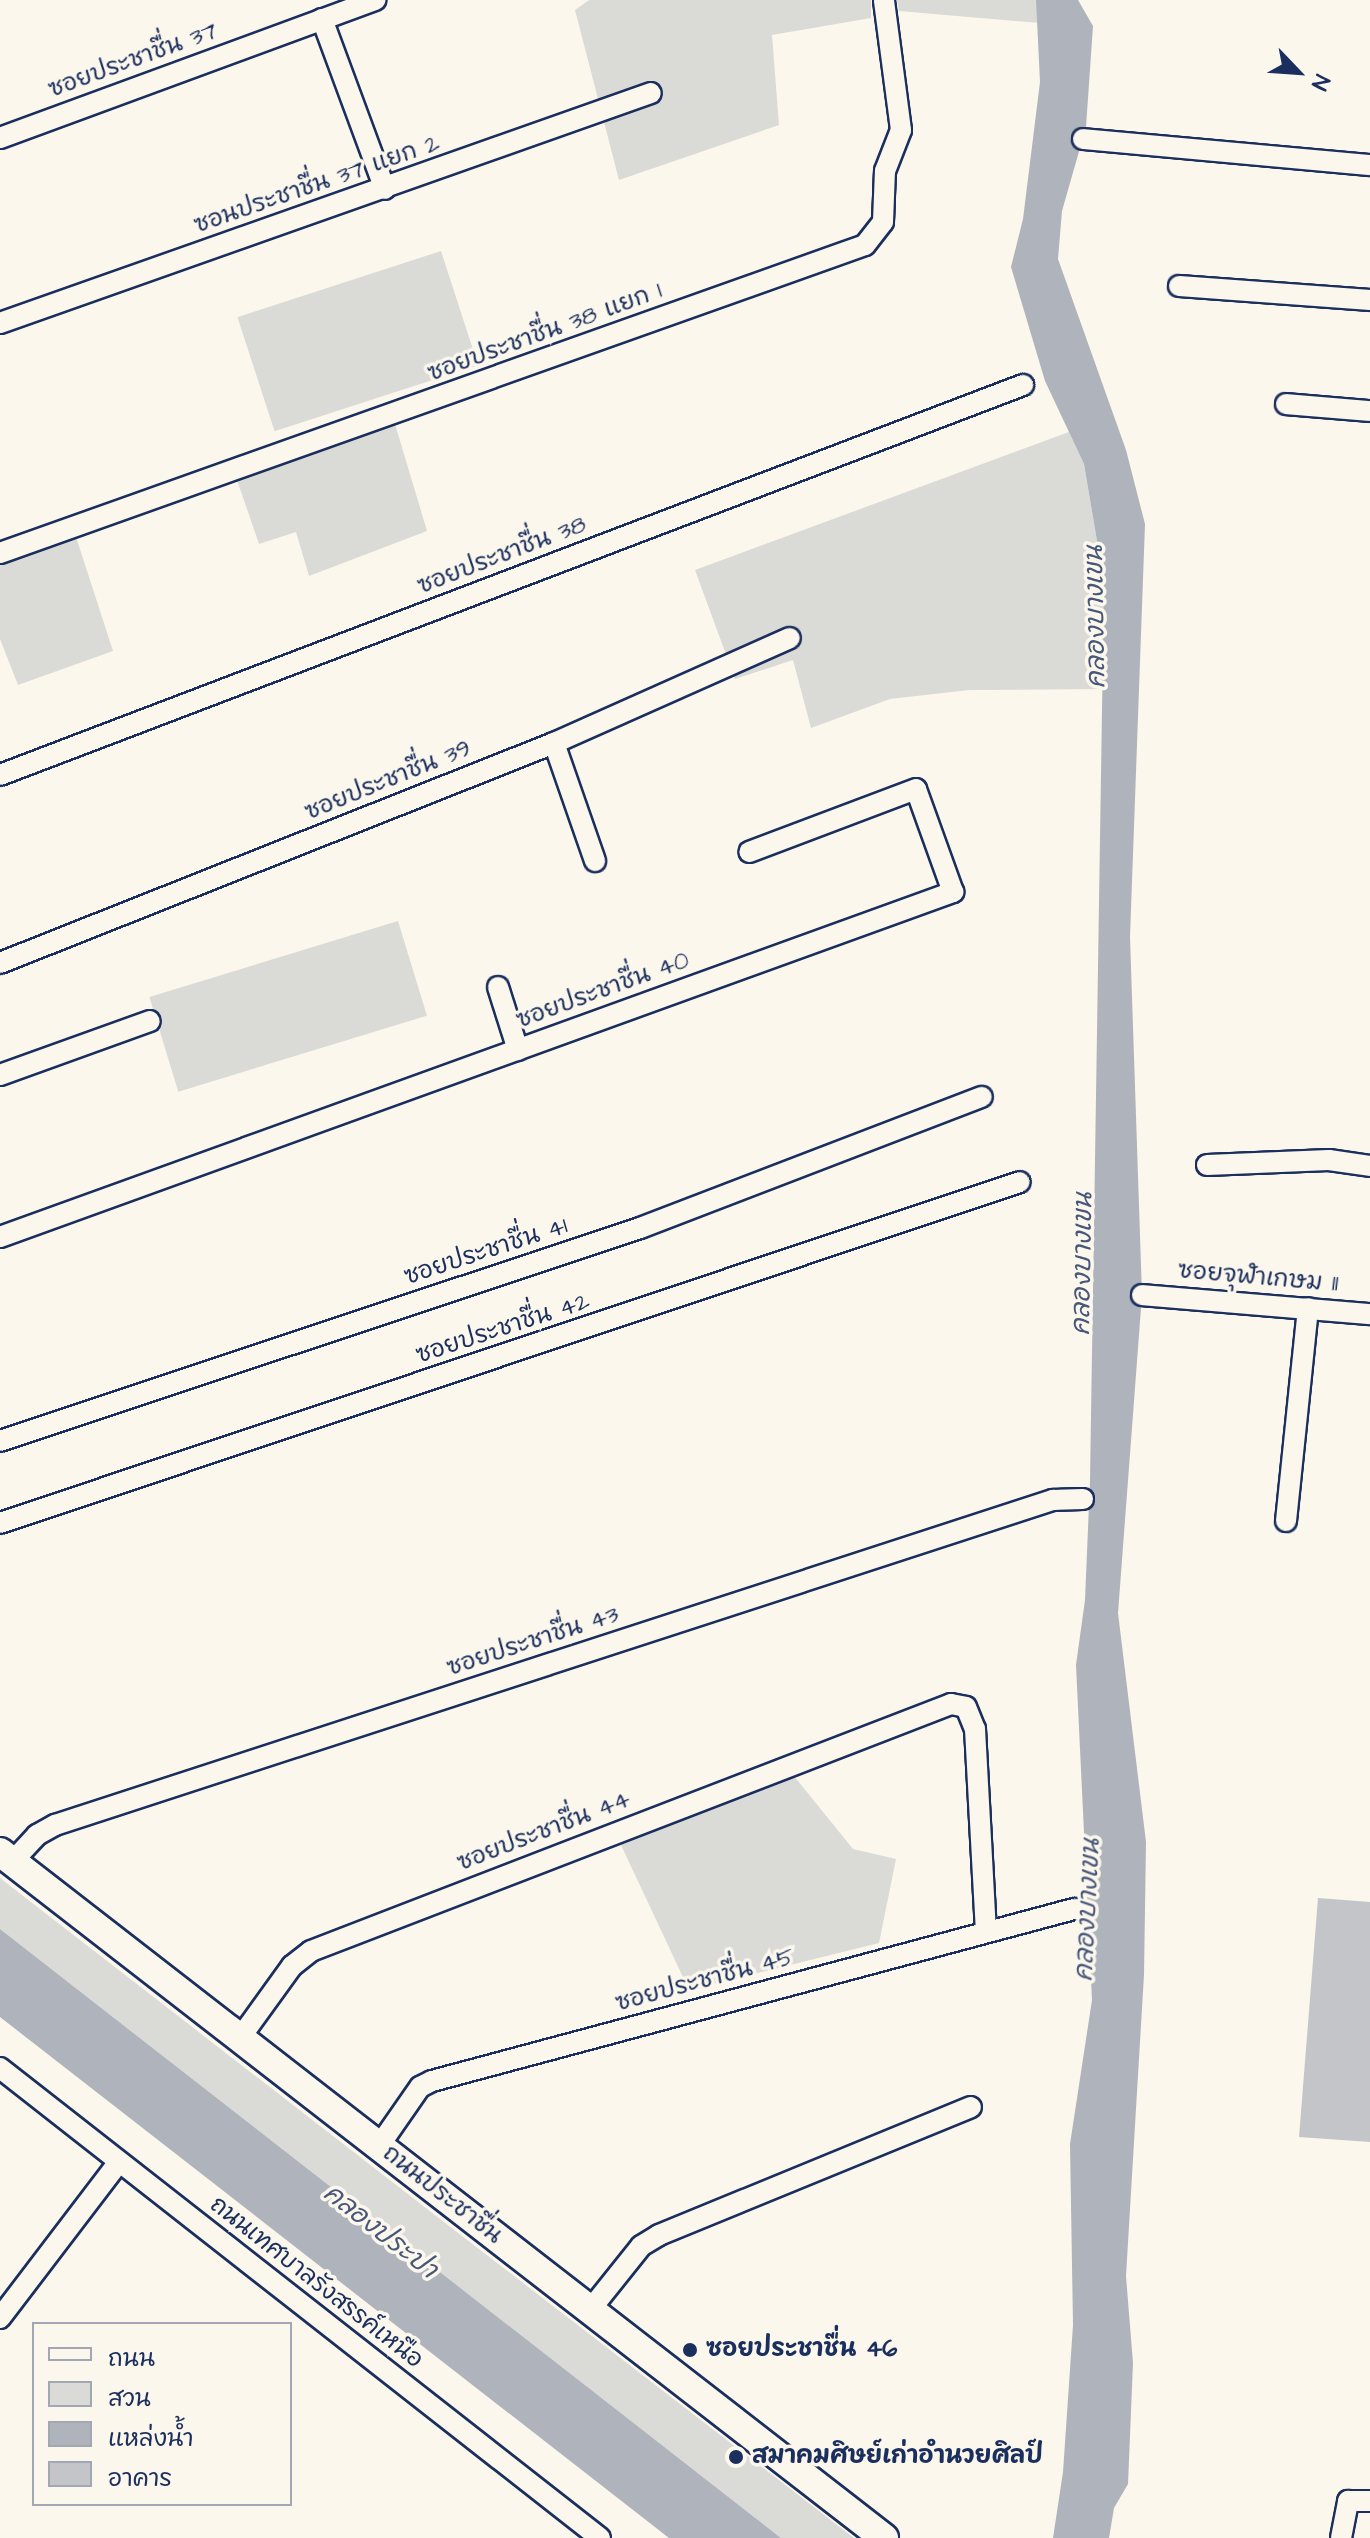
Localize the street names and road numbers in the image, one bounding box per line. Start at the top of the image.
street label: ซอยประชาชื่น 37 [45,17,221,105]
street label: ซอนประชาชื่น 37 แยก 2 [190,129,444,241]
street label: ซอยประชาชื่น 38 แยก 1 [424,277,666,389]
street label: ซอยประชาชื่น 38 [414,511,590,601]
street label: ซอยประชาชื่น 39 [301,735,475,827]
street label: ซอยประชาชื่น 40 [513,946,693,1036]
street label: ซอยประชาชื่น 41 [401,1212,571,1292]
street label: ซอยจุฬาเกษม 11 [1177,1257,1339,1299]
street label: ซอยประชาชื่น 42 [413,1287,593,1371]
street label: ซอยประชาชื่น 43 [443,1601,623,1683]
street label: ซอยประชาชื่น 44 [453,1786,635,1878]
street label: ซอยประชาชื่น 45 [613,1943,797,2019]
street label: ถนนประชาชื่น [377,2139,507,2251]
street label: ถนนเทศบาลรังสรรค์เหนือ [204,2191,428,2375]

